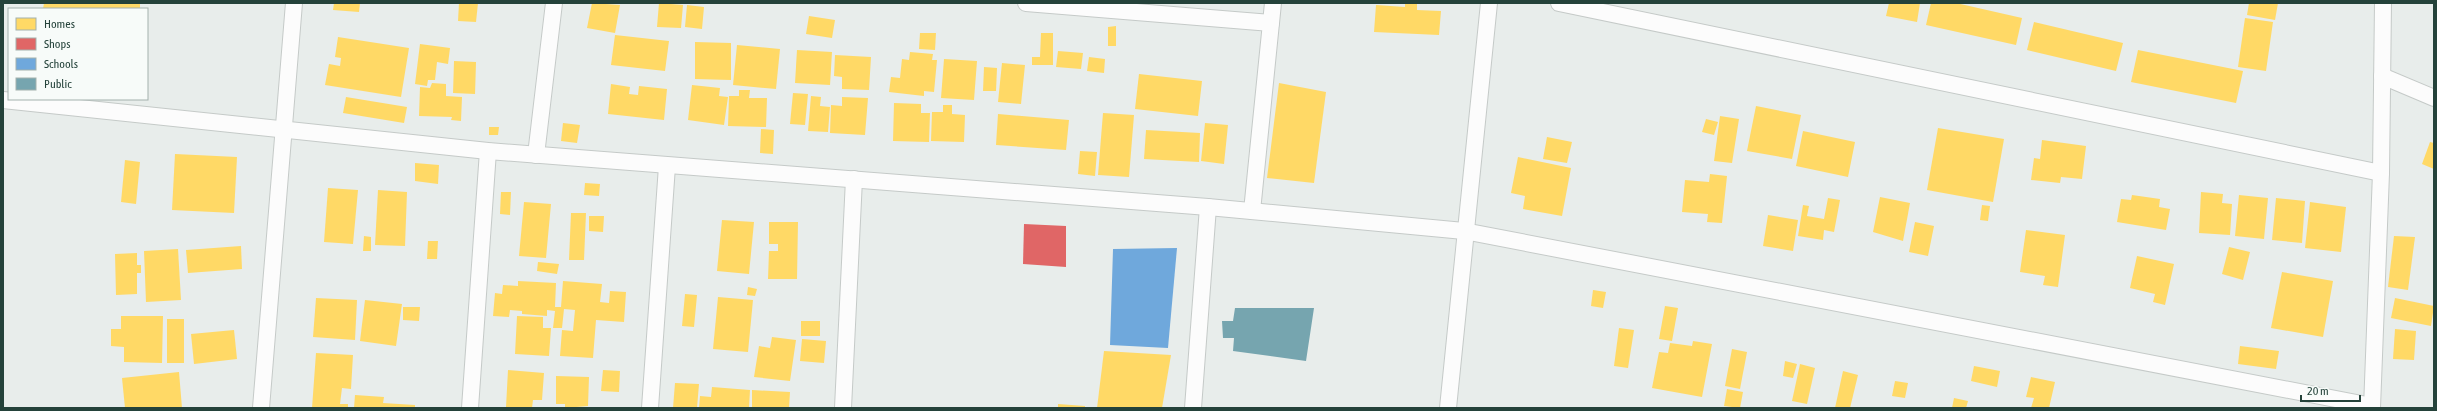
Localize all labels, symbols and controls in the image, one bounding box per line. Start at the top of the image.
legend [8,8,148,100]
text: Homes [44,17,75,31]
text: Shops [44,37,70,51]
text: Schools [44,57,78,71]
text: Public [44,77,72,91]
scale bar [2301,377,2360,403]
text: 20 m [2307,384,2329,398]

